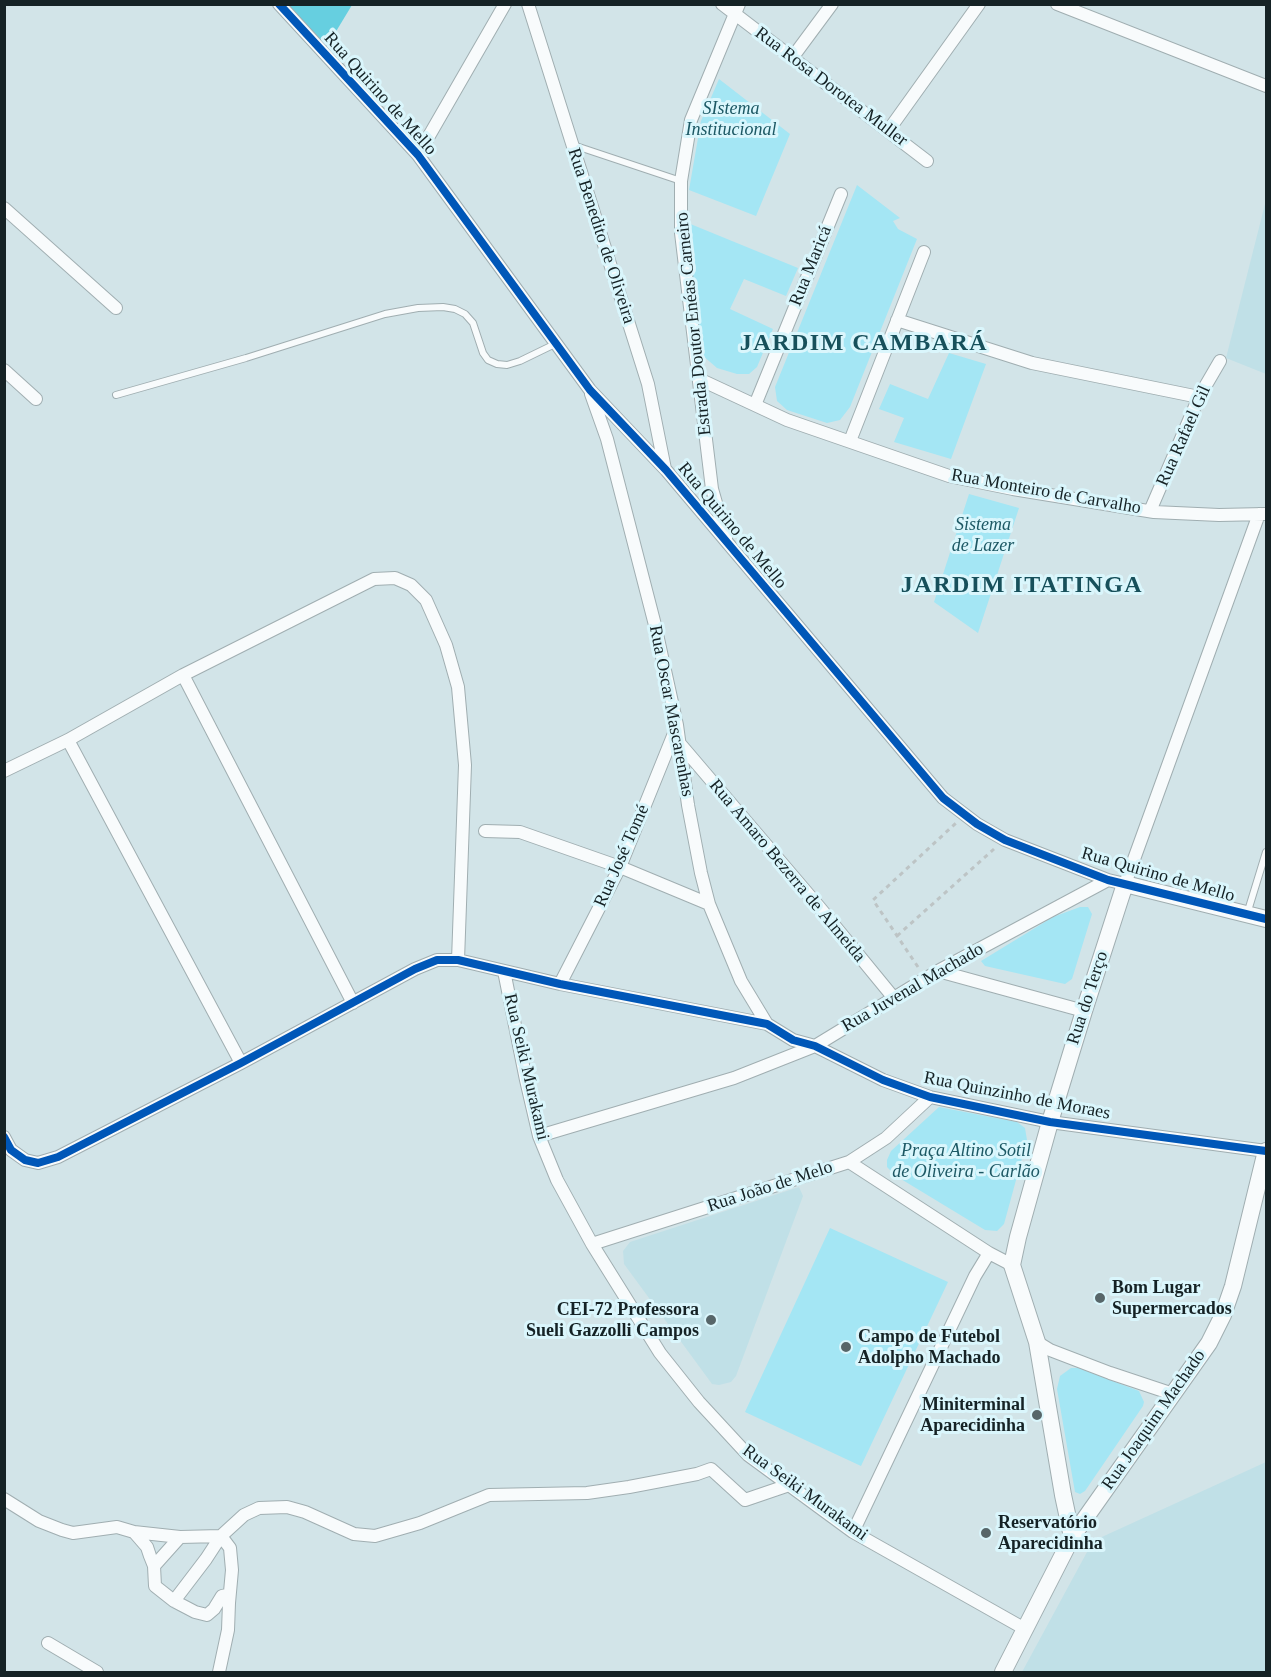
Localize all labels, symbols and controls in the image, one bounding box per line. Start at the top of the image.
street label: Rua Rosa Dorotea Muller [750,23,912,151]
street label: Rua Quirino de Mello [319,28,441,160]
park label: SIstema Institucional [686,98,776,140]
street label: Rua Benedito de Oliveira [562,145,640,327]
street label: Estrada Doutor Enéas Carneiro [672,211,716,437]
street label: Rua Maricá [785,223,837,309]
district label: JARDIM CAMBARÁ [740,330,988,358]
street label: Rua Rafael Gil [1152,382,1216,490]
street label: Rua Quirino de Mello [673,458,791,594]
street label: Rua Monteiro de Carvalho [949,465,1143,519]
park label: Sistema de Lazer [952,514,1014,556]
district label: JARDIM ITATINGA [901,572,1143,600]
street label: Rua Oscar Mascarenhas [644,624,698,798]
street label: Rua Amaro Bezerra de Almeida [704,775,870,967]
street label: Rua José Tomé [590,801,654,911]
street label: Rua Quirino de Mello [1079,843,1237,907]
street label: Rua Juvenal Machado [838,939,988,1037]
street label: Rua do Terço [1063,949,1113,1047]
street label: Rua Seiki Murakami [499,992,553,1142]
street label: Rua Quinzinho de Moraes [922,1067,1112,1125]
park label: Praça Altino Sotil de Oliveira - Carlão [892,1140,1040,1182]
street label: Rua João de Melo [705,1157,835,1217]
place label: Bom Lugar Supermercados [1112,1277,1232,1320]
marker: Bom Lugar Supermercados [1093,1291,1107,1305]
place label: CEI-72 Professora Sueli Gazzolli Campos [526,1299,699,1342]
marker: CEI-72 Professora Sueli Gazzolli Campos [704,1313,718,1327]
place label: Campo de Futebol Adolpho Machado [858,1326,1001,1368]
marker: Campo de Futebol Adolpho Machado [839,1340,853,1354]
street label: Rua Joaquim Machado [1098,1346,1210,1494]
place label: Miniterminal Aparecidinha [920,1394,1025,1436]
marker: Miniterminal Aparecidinha [1030,1408,1044,1422]
street label: Rua Seiki Murakami [738,1440,872,1546]
place label: Reservatório Aparecidinha [998,1512,1103,1555]
marker: Reservatório Aparecidinha [979,1526,993,1540]

